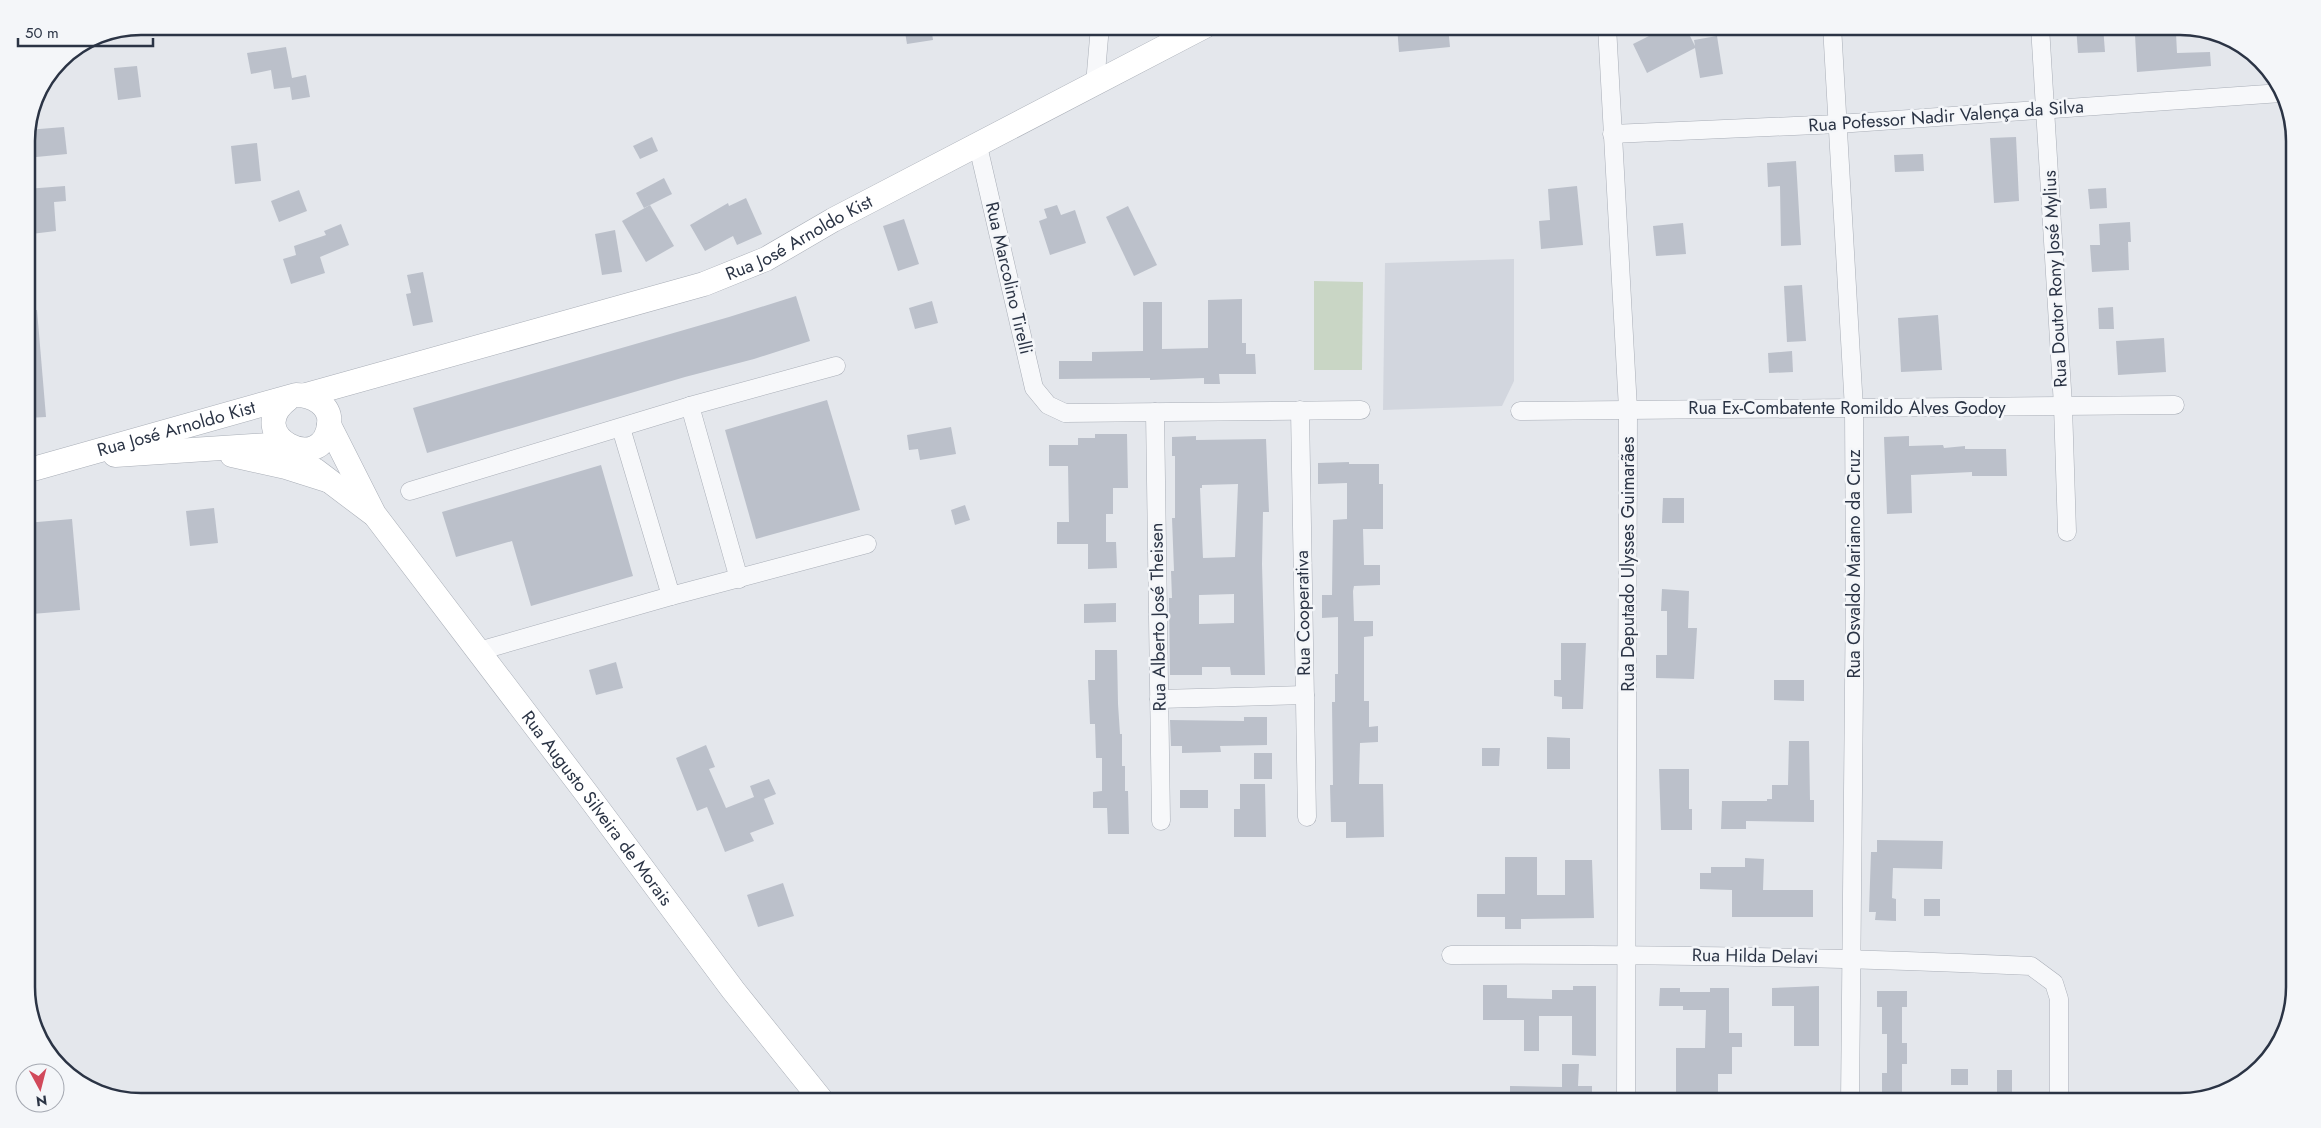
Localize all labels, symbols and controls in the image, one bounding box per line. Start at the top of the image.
scale bar [18,15,152,47]
text: 50 m [25,22,59,44]
street label: Rua Pofessor Nadir Valença da Silva [1807,93,2085,139]
street label: Rua Doutor Rony José Mylius [2036,170,2074,388]
street label: Rua José Arnoldo Kist [722,188,878,287]
street label: Rua Marcolino Tirelli [979,199,1039,357]
street label: Rua José Arnoldo Kist [94,394,259,463]
street label: Rua Ex-Combatente Romildo Alves Godoy [1688,395,2006,421]
street label: Rua Deputado Ulysses Guimarães [1615,436,1641,692]
street label: Rua Osvaldo Mariano da Cruz [1841,449,1867,679]
street label: Rua Alberto José Theisen [1143,522,1173,712]
street label: Rua Cooperativa [1289,550,1317,676]
street label: Rua Augusto Silveira de Morais [515,705,679,911]
street label: Rua Hilda Delavi [1692,942,1818,970]
north arrow [15,1063,65,1113]
text: N [35,1090,48,1112]

